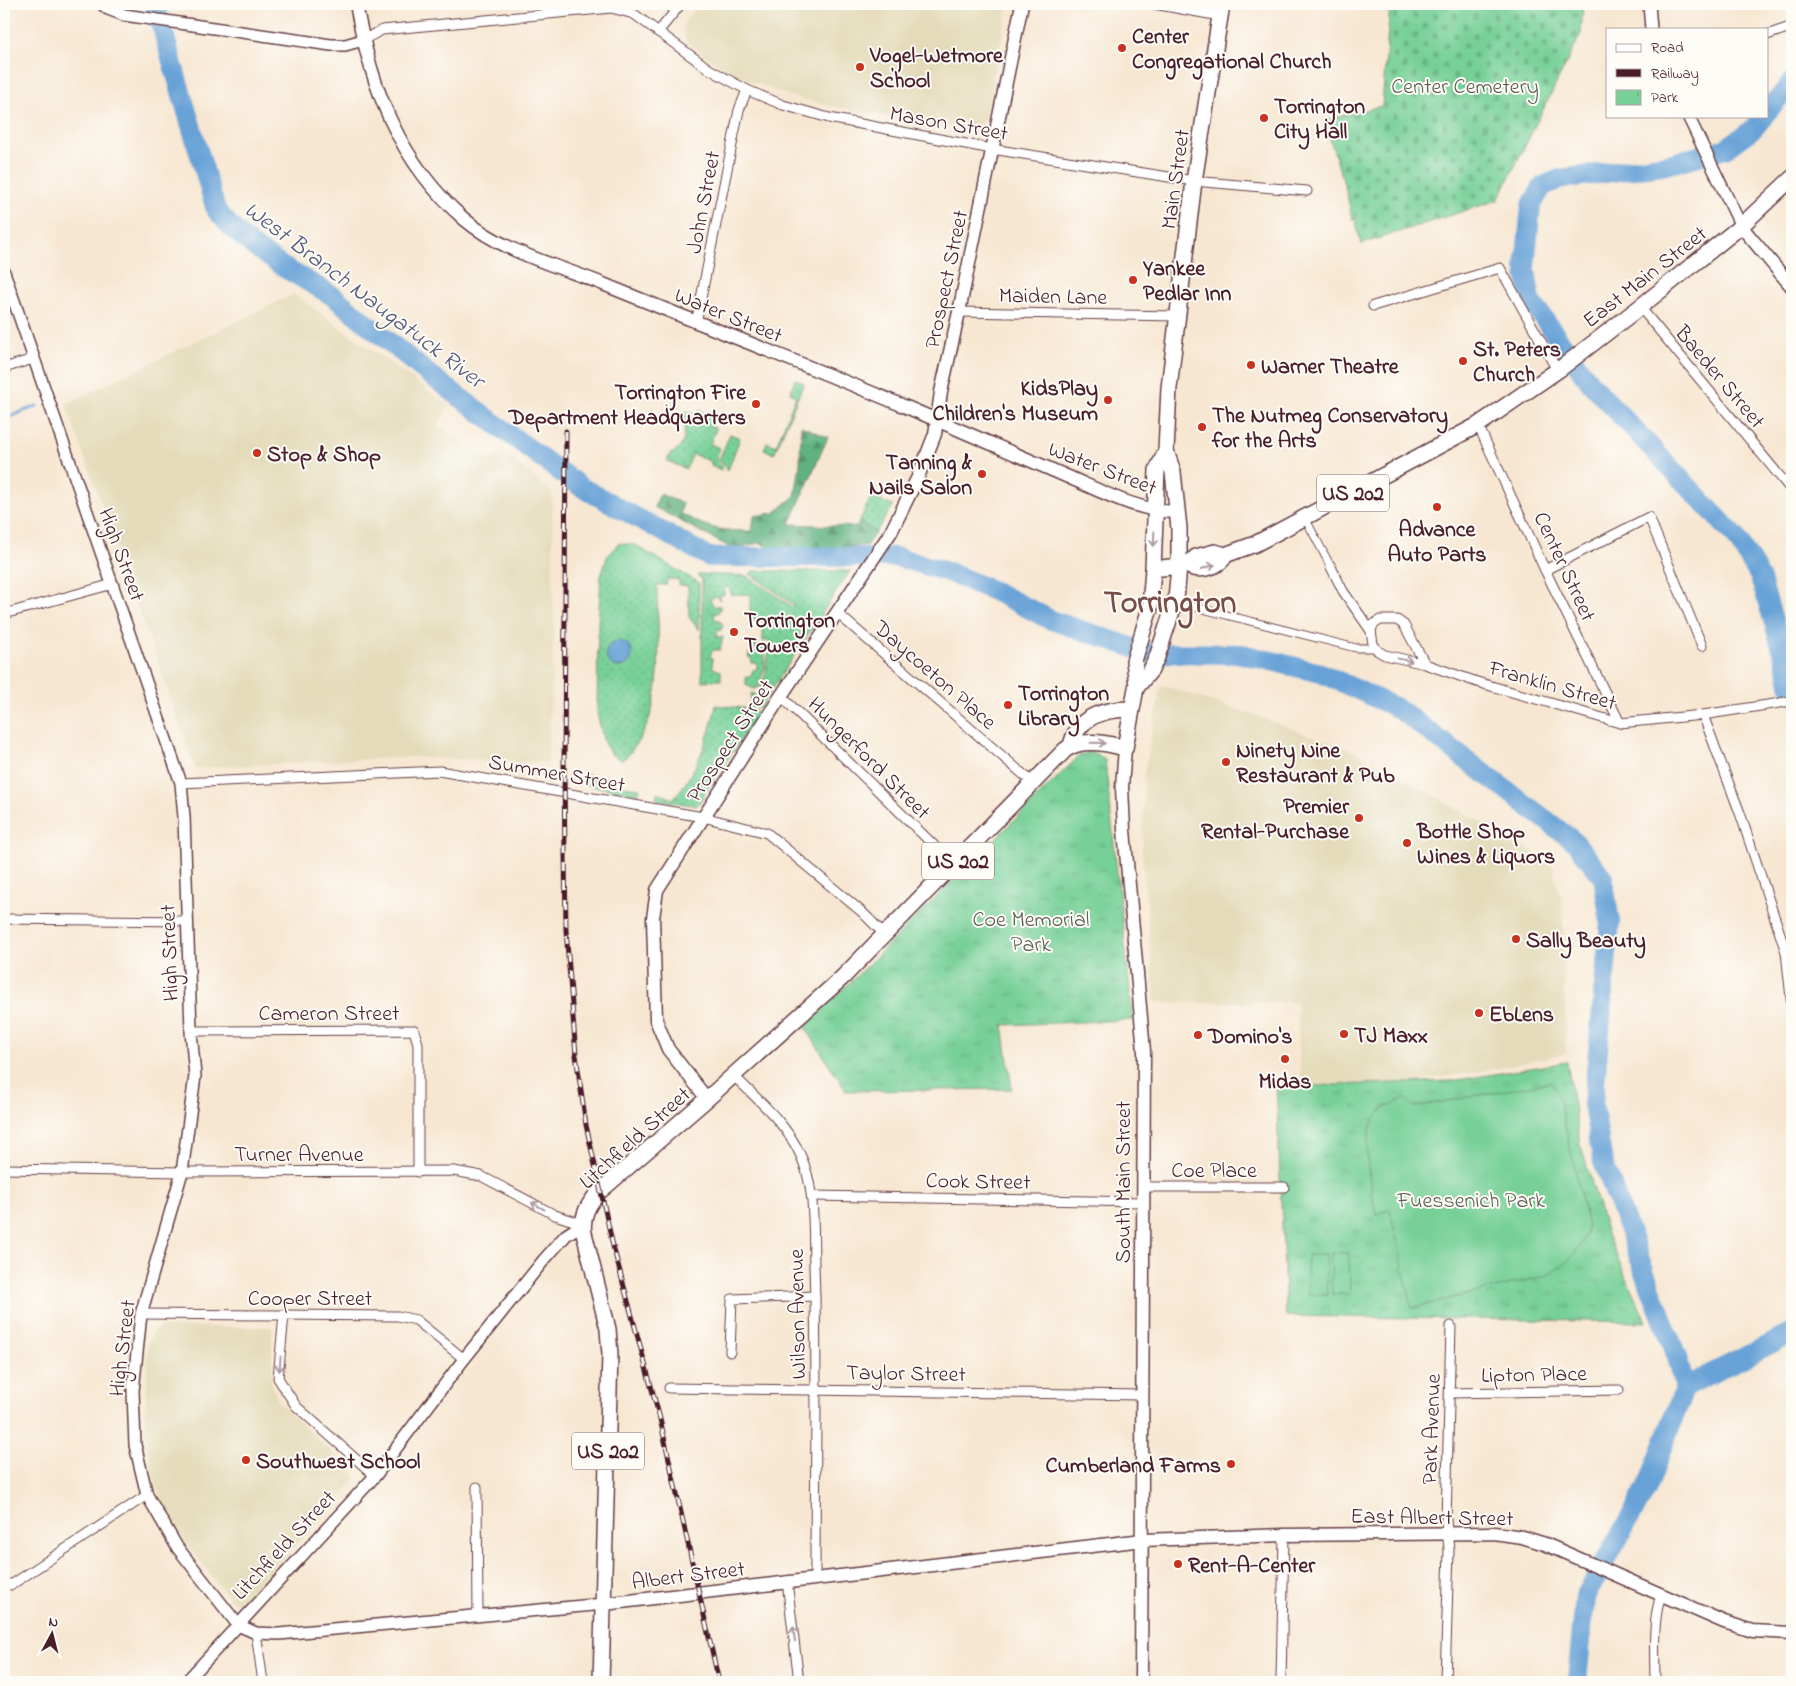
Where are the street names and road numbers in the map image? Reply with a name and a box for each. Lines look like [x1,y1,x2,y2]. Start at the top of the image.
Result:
street label: Mason Street [887,99,1011,151]
street label: Main Street [1154,127,1200,232]
street label: John Street [679,148,731,257]
street label: Prospect Street [918,207,978,352]
street label: East Main Street [1577,219,1715,337]
street label: Water Street [669,281,787,353]
street label: Maiden Lane [998,281,1108,315]
street label: Baeder Street [1665,318,1772,437]
street label: Water Street [1043,434,1161,505]
road number: US 202 [1317,474,1389,512]
street label: High Street [88,504,152,607]
street label: Center Street [1524,507,1603,628]
street label: Daycoeton Place [864,613,1003,740]
street label: Franklin Street [1484,653,1620,721]
street label: Prospect Street [680,673,784,809]
street label: Hungerford Street [798,690,937,829]
street label: Summer Street [486,747,628,803]
road number: US 202 [922,842,994,879]
street label: High Street [153,903,190,1002]
street label: Cameron Street [259,999,400,1031]
street label: Litchfield Street [573,1080,699,1198]
street label: South Main Street [1109,1100,1141,1263]
street label: Turner Avenue [234,1140,364,1172]
street label: Coe Place [1171,1156,1257,1188]
street label: Cook Street [925,1166,1031,1200]
street label: Wilson Avenue [782,1248,816,1380]
street label: Cooper Street [248,1284,373,1316]
street label: High Street [102,1298,147,1399]
street label: Taylor Street [846,1358,967,1393]
street label: Lipton Place [1481,1359,1587,1393]
street label: Park Avenue [1415,1373,1451,1485]
road number: US 202 [572,1432,644,1470]
street label: Litchfield Street [225,1483,345,1608]
street label: East Albert Street [1350,1502,1514,1536]
street label: Albert Street [630,1554,747,1600]

